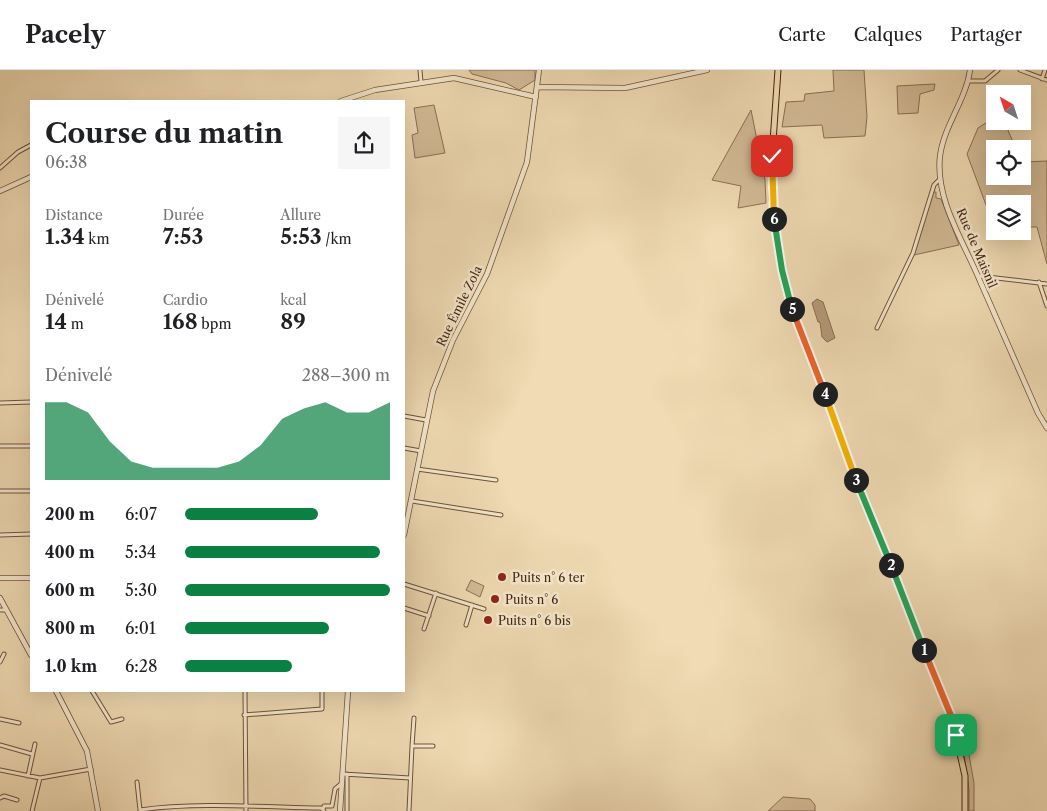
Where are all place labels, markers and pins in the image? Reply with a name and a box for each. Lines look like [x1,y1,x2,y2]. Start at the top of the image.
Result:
pin [751,135,793,177]
pin: 6 [762,206,786,232]
pin: 5 [780,296,804,322]
pin: 4 [812,382,838,406]
pin: 3 [844,468,868,492]
pin: 2 [878,552,904,578]
place label: Puits n° 6 ter [512,570,585,585]
marker: Puits n° 6 ter [496,571,508,583]
place label: Puits n° 6 [505,592,558,607]
marker: Puits n° 6 [489,593,501,605]
place label: Puits n° 6 bis [498,613,571,628]
marker: Puits n° 6 bis [482,614,494,626]
pin: 1 [912,638,936,662]
pin [935,714,977,756]

